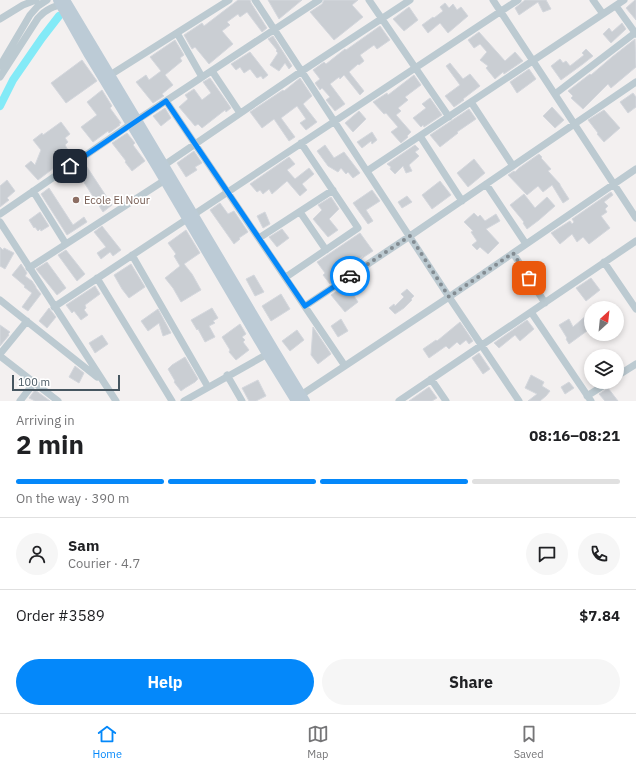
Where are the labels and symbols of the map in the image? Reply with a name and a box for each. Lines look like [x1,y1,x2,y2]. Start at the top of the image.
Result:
pin [53,149,87,183]
place label: Ecole El Nour [84,193,150,207]
marker: Ecole El Nour [71,195,81,205]
courier [330,256,370,296]
pin [512,261,546,295]
north arrow [584,301,624,341]
scale bar [12,373,120,392]

